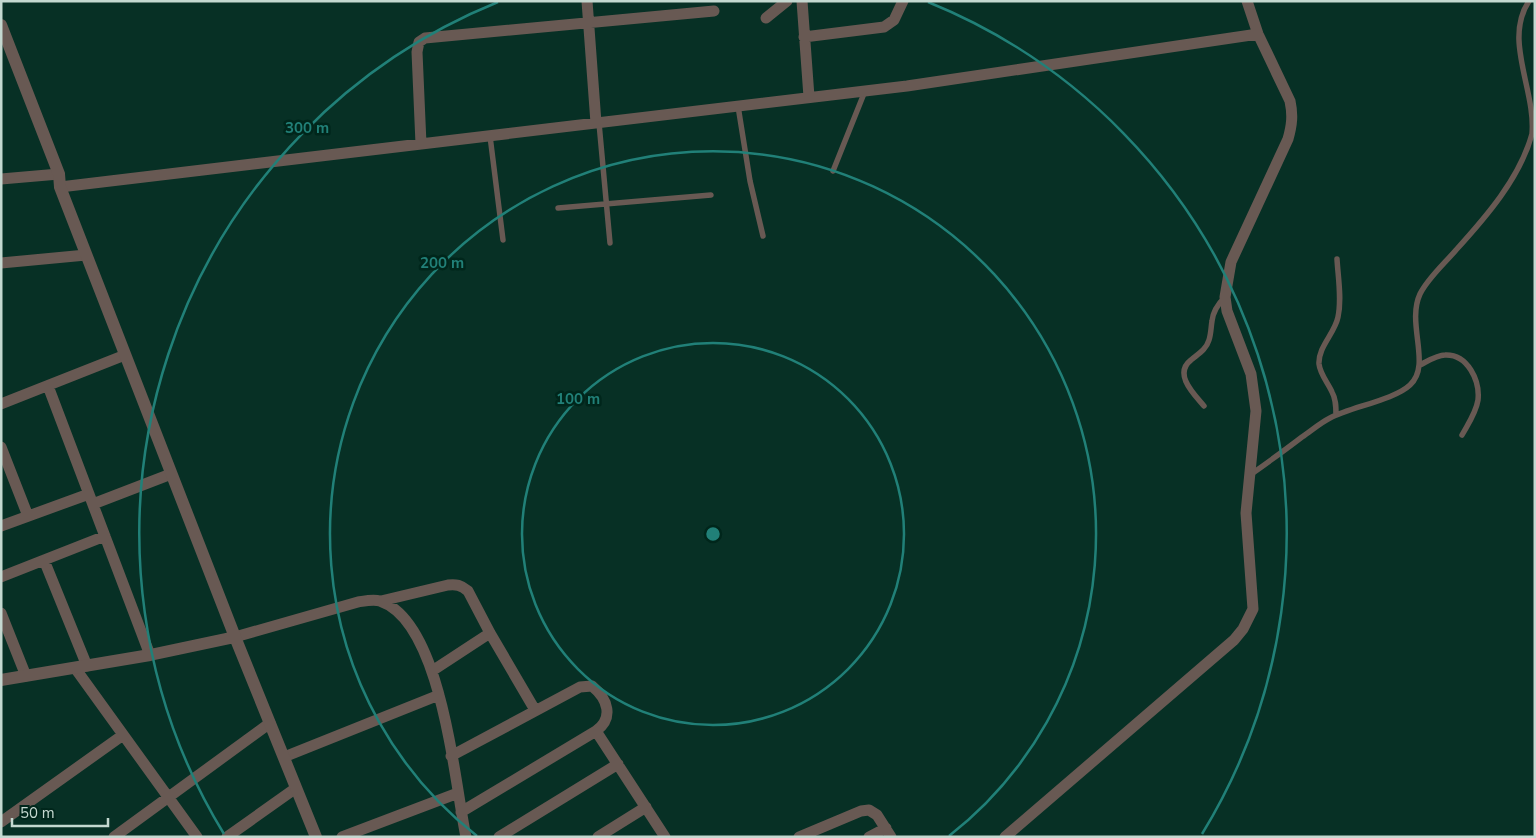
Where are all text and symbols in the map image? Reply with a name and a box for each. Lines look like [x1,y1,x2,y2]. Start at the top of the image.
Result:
text: 300 m [285,118,329,138]
text: 200 m [420,253,464,273]
text: 100 m [556,389,600,409]
centre of rings [704,525,722,543]
scale bar [12,796,109,828]
text: 50 m [20,803,55,823]

